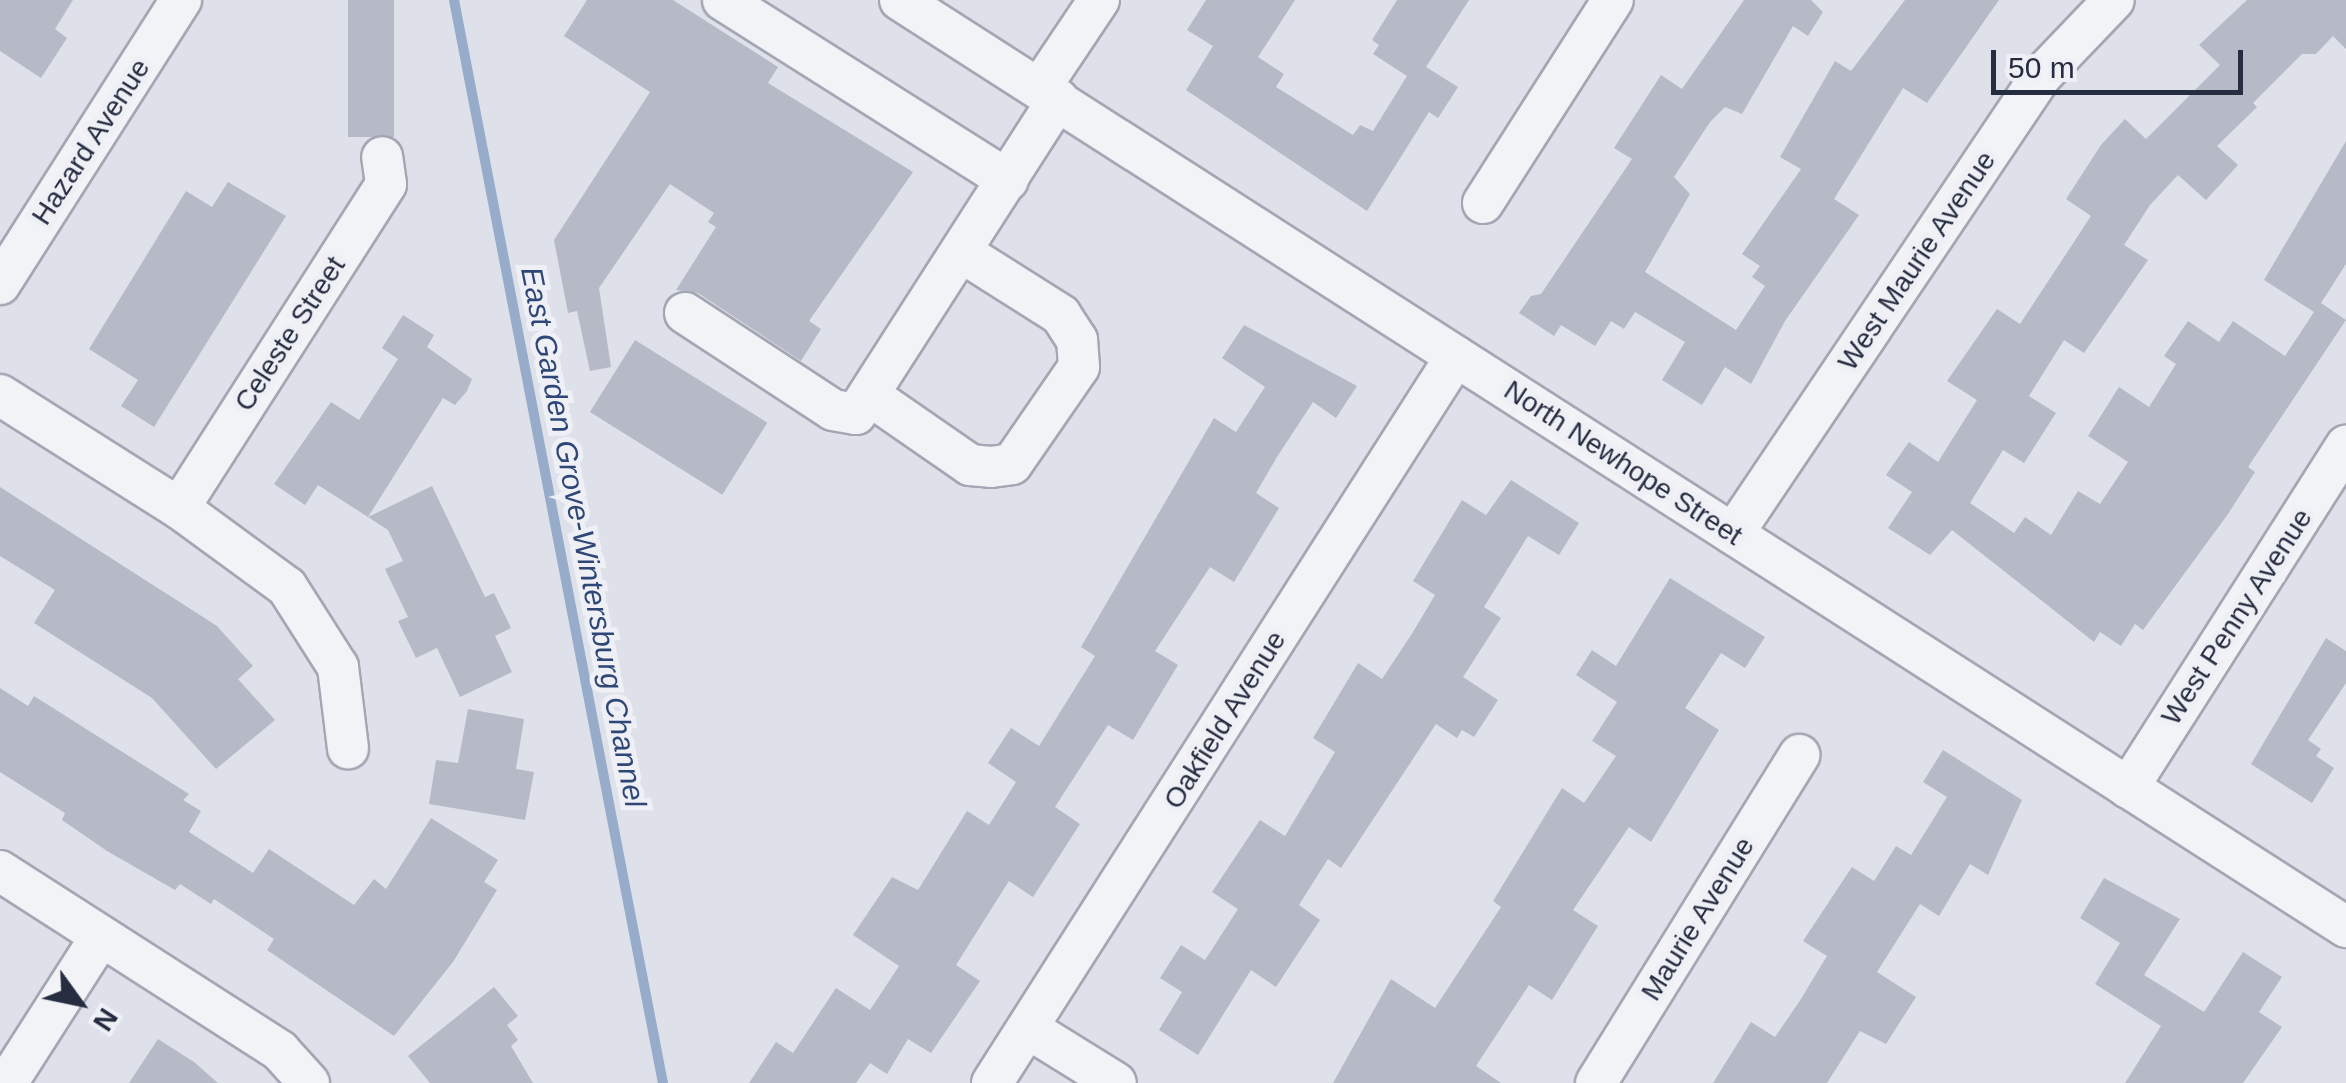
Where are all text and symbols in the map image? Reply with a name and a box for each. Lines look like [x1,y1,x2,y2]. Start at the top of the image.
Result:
scale bar [1996,30,2248,92]
text: 50 m [2008,51,2075,84]
street label: Hazard Avenue [24,52,158,232]
street label: West Maurie Avenue [1831,144,2003,378]
street label: Celeste Street [228,250,352,418]
water label: East Garden Grove-Wintersburg Channel [513,264,653,810]
street label: North Newhope Street [1498,373,1748,553]
street label: West Penny Avenue [2154,502,2320,732]
street label: Oakfield Avenue [1156,624,1294,816]
street label: Maurie Avenue [1634,830,1762,1008]
north arrow [30,953,130,1053]
text: N [87,1003,124,1037]

